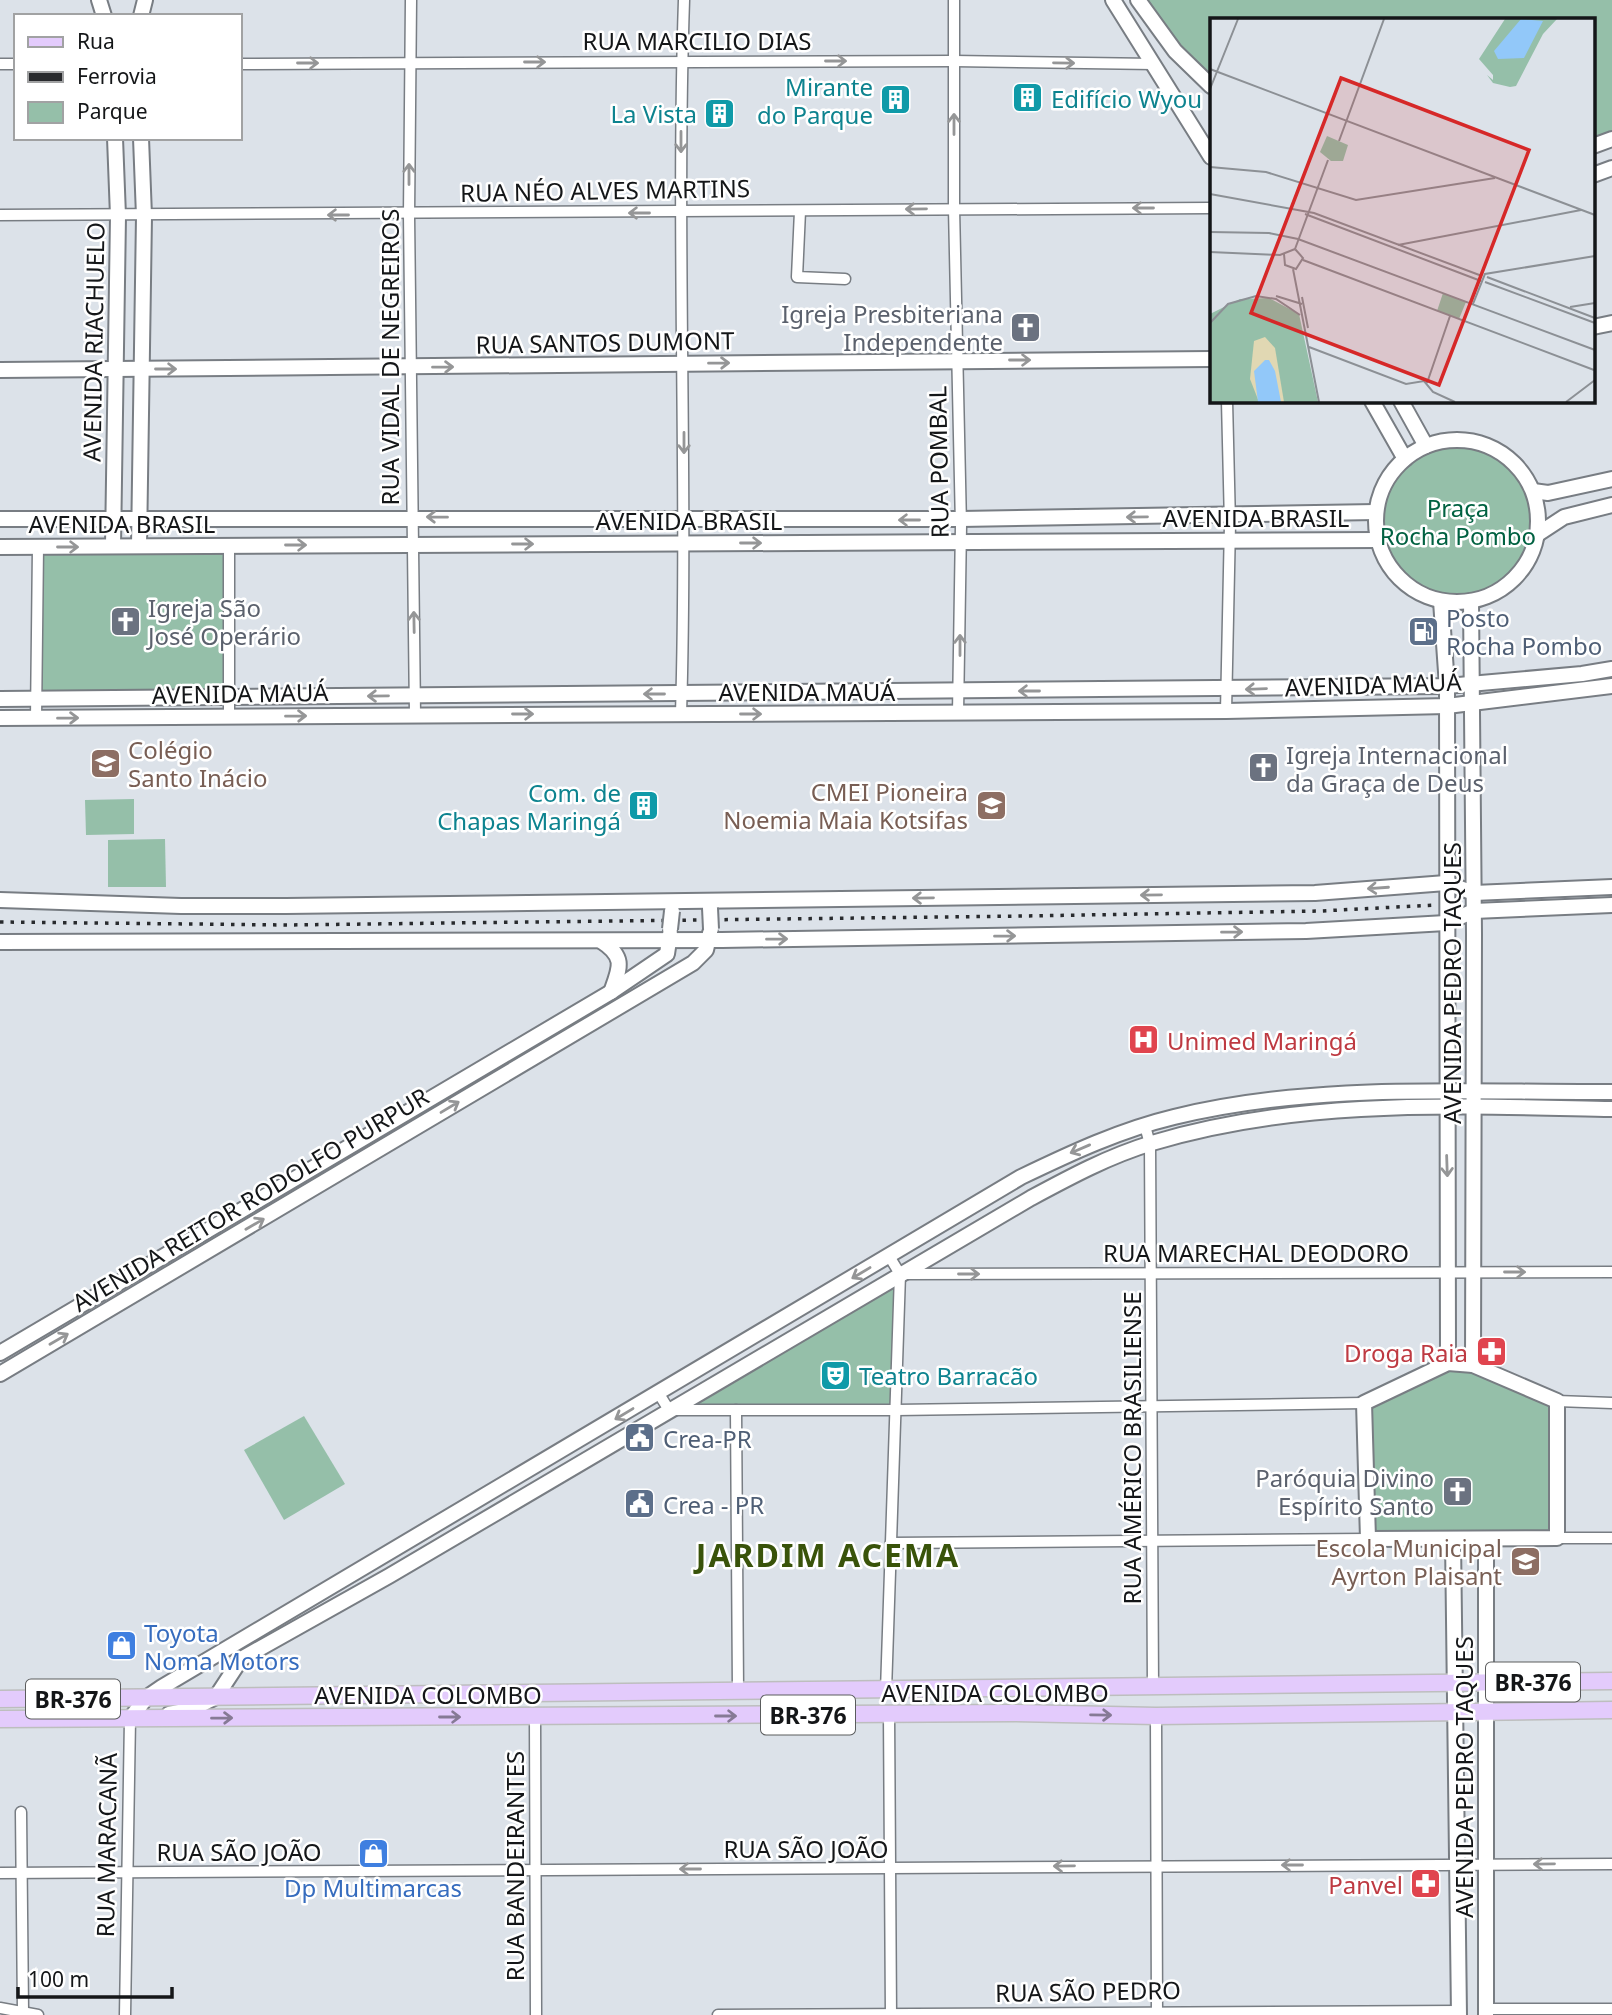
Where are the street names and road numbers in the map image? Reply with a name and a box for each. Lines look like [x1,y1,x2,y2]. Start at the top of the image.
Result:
street label: RUA MARCILIO DIAS [582,24,812,57]
street label: RUA NÉO ALVES MARTINS [460,171,750,209]
street label: RUA VIDAL DE NEGREIROS [373,209,406,505]
street label: AVENIDA RIACHUELO [74,222,112,462]
street label: RUA SANTOS DUMONT [475,323,735,361]
street label: RUA POMBAL [920,386,956,538]
street label: AVENIDA BRASIL [1163,501,1349,534]
street label: AVENIDA BRASIL [596,504,782,537]
street label: AVENIDA BRASIL [29,507,215,540]
street label: AVENIDA MAUÁ [1284,664,1463,704]
street label: AVENIDA MAUÁ [151,675,329,711]
street label: AVENIDA MAUÁ [719,675,896,708]
street label: AVENIDA PEDRO TAQUES [1435,842,1468,1124]
street label: AVENIDA REITOR RODOLFO PURPUR [66,1079,434,1319]
street label: RUA MARECHAL DEODORO [1103,1236,1409,1269]
street label: RUA AMÉRICO BRASILIENSE [1115,1292,1148,1604]
street label: AVENIDA PEDRO TAQUES [1447,1636,1480,1918]
road number: BR-376 [1486,1662,1580,1702]
street label: AVENIDA COLOMBO [881,1676,1109,1709]
street label: AVENIDA COLOMBO [314,1678,542,1711]
road number: BR-376 [26,1680,120,1718]
road number: BR-376 [761,1696,855,1734]
street label: RUA BANDEIRANTES [498,1751,531,1981]
street label: RUA MARACANÃ [88,1752,124,1938]
street label: RUA SÃO JOÃO [723,1832,889,1865]
street label: RUA SÃO JOÃO [156,1835,322,1868]
street label: RUA SÃO PEDRO [995,1973,1181,2009]

